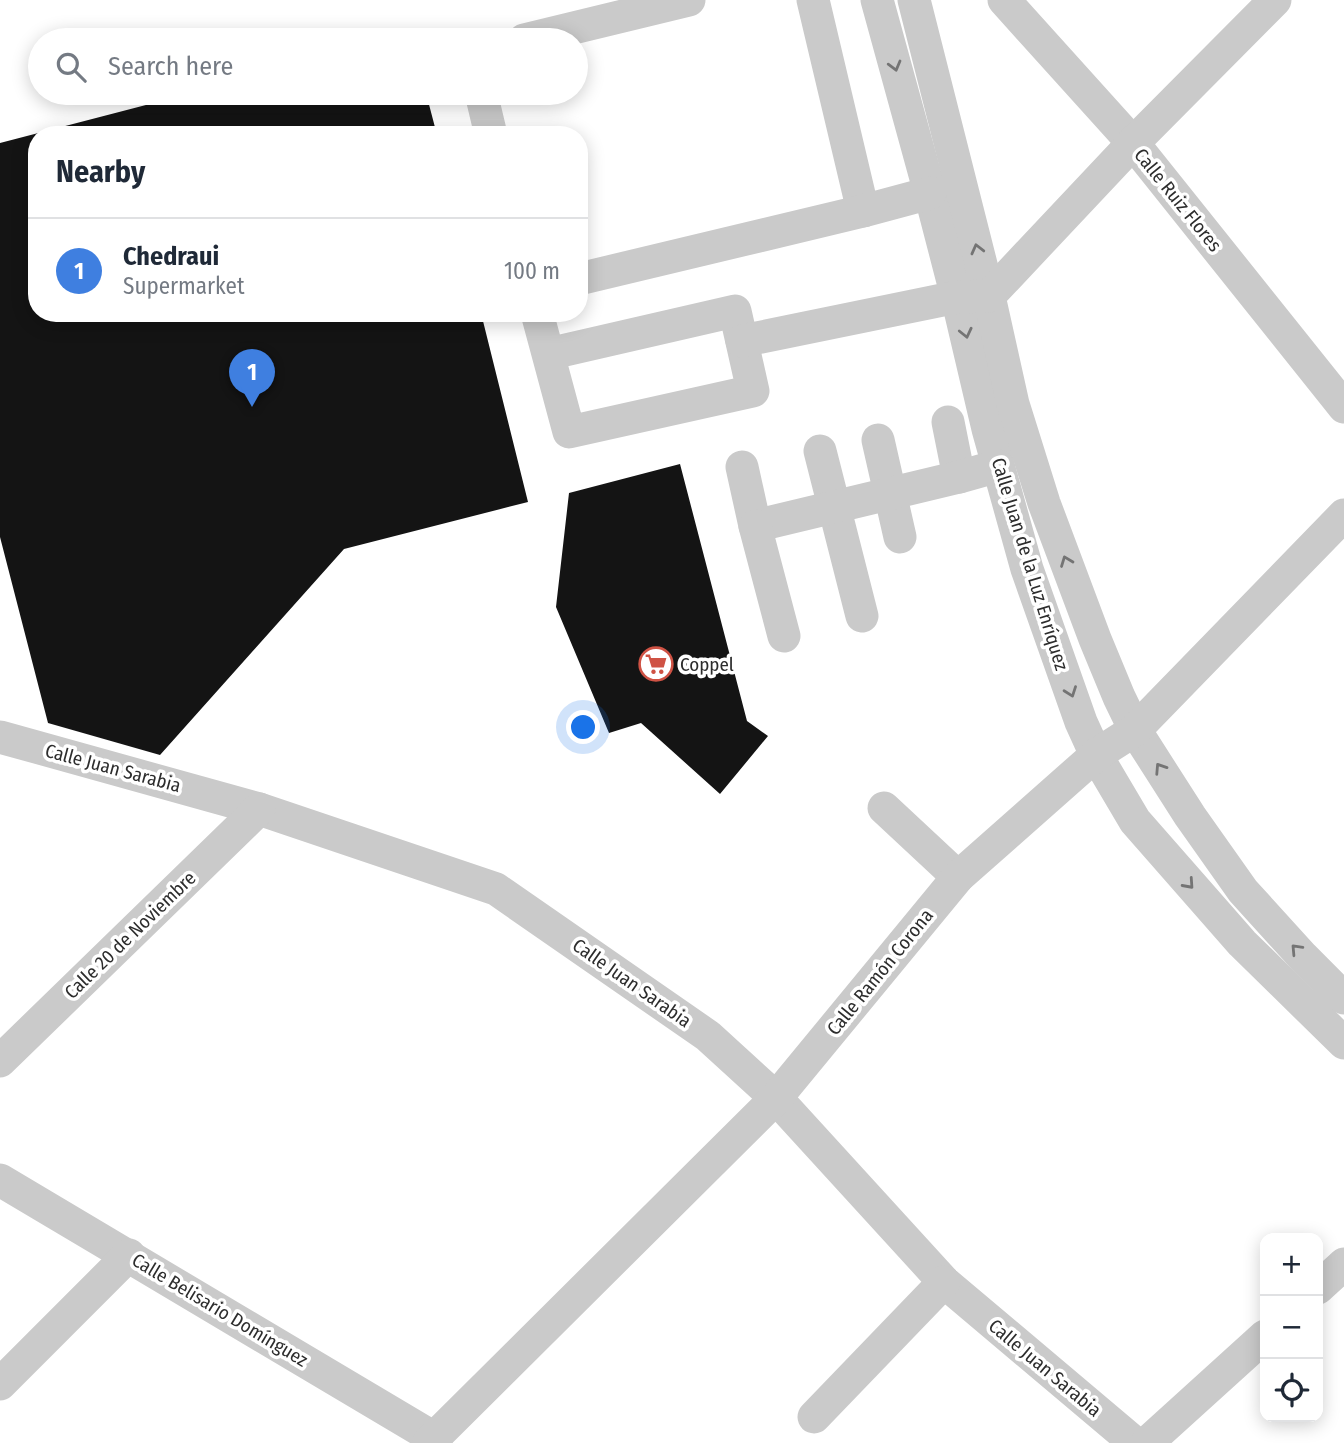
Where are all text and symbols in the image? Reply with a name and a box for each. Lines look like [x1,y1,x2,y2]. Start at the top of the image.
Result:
search box [28,28,588,105]
icon: search [52,48,90,86]
text: Search here [108,51,233,82]
one-way arrow [887,60,902,72]
street label: Calle Ruiz Flores [1129,144,1227,256]
text: Nearby [56,154,145,190]
text: Chedraui [123,241,219,272]
one-way arrow [971,243,985,255]
text: 1 [74,257,84,285]
text: 100 m [504,257,560,285]
text: Supermarket [123,272,244,300]
one-way arrow [957,327,972,339]
pin: 1 [229,349,275,407]
street label: Calle Juan de la Luz Enríquez [987,455,1073,674]
one-way arrow [1060,556,1074,568]
supermarket icon: Coppel [637,645,675,683]
place label: Coppel [680,653,734,676]
one-way arrow [1062,686,1076,698]
your location [566,710,600,744]
street label: Calle Juan Sarabia [43,739,183,797]
one-way arrow [1155,762,1168,775]
street label: Calle 20 de Noviembre [60,866,200,1004]
one-way arrow [1181,876,1194,889]
street label: Calle Ramón Corona [822,904,938,1040]
street label: Calle Juan Sarabia [568,934,696,1032]
one-way arrow [1291,944,1304,957]
map controls [1260,1233,1323,1422]
button: + [1260,1233,1323,1296]
street label: Calle Belisario Domínguez [128,1248,312,1372]
button: − [1260,1296,1323,1359]
street label: Calle Juan Sarabia [984,1314,1106,1422]
button: locate [1260,1359,1323,1422]

